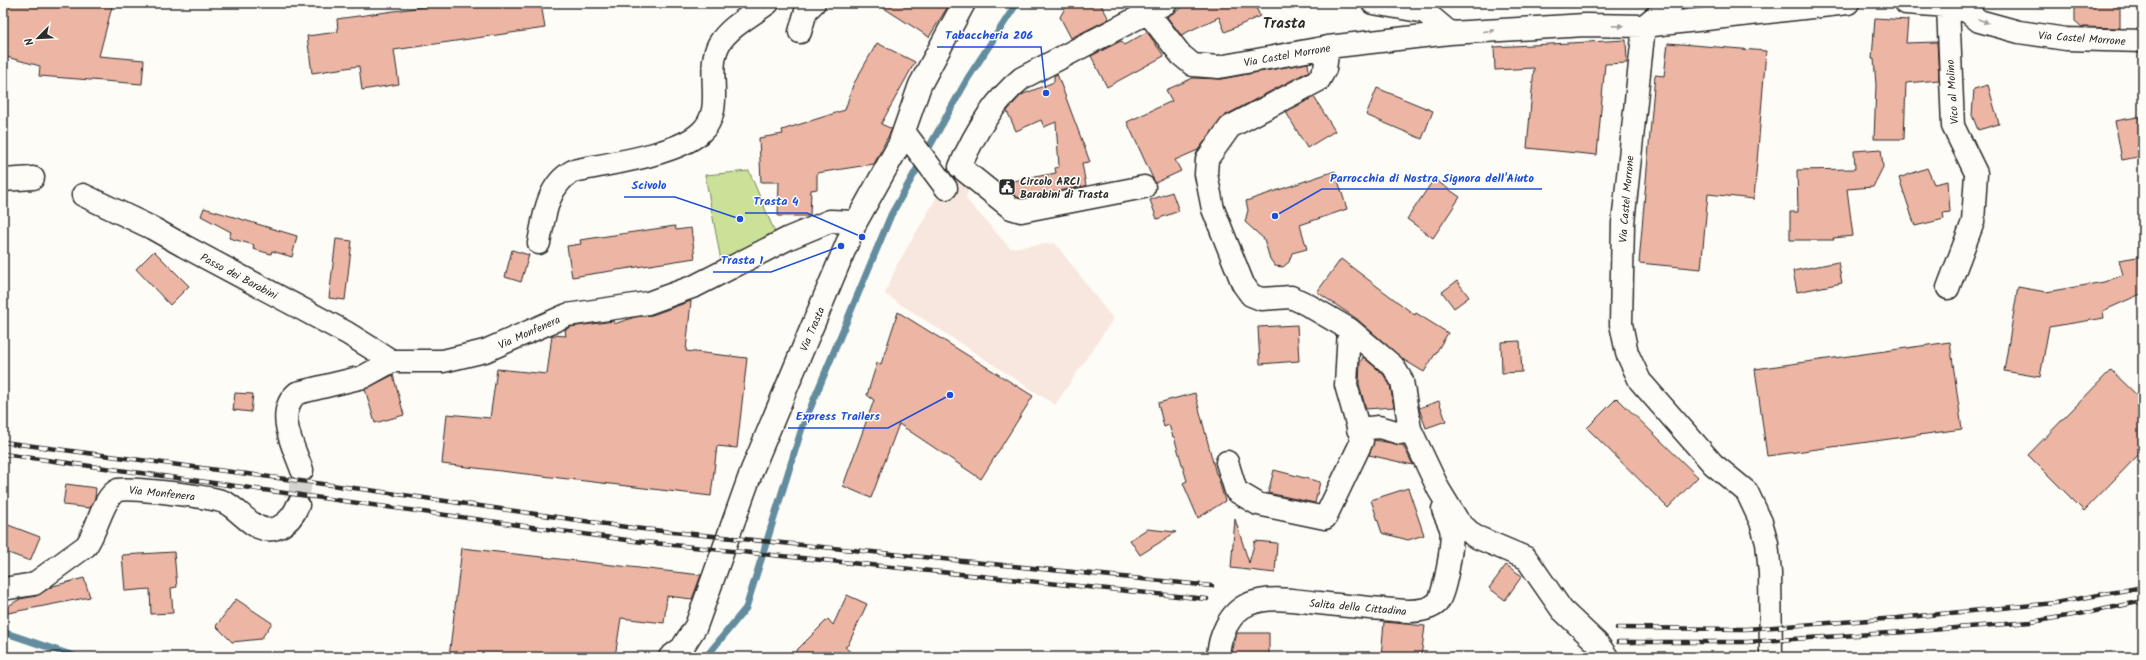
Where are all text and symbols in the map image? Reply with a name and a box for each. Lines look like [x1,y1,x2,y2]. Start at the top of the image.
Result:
district label: Trasta [1263,12,1306,36]
north arrow [18,18,58,58]
one-way arrow [1978,19,1990,25]
callout: Tabaccheria 206 [937,23,1041,47]
one-way arrow [1612,23,1625,29]
text: Tabaccheria 206 [945,26,1033,45]
street label: Via Castel Morrone [2038,27,2126,51]
one-way arrow [1482,28,1495,34]
text: N [20,35,39,48]
street label: Via Castel Morrone [1243,40,1332,72]
street label: Vico al Molino [1942,59,1964,125]
street label: Via Castel Morrone [1614,155,1640,243]
callout: Parrocchia di Nostra Signora dell'Aiuto [1322,165,1542,189]
text: Parrocchia di Nostra Signora dell'Aiuto [1330,169,1535,188]
callout: Scivolo [624,173,675,197]
place label: Circolo ARCI Barabini di Trasta [1020,173,1109,204]
text: Scivolo [632,176,667,195]
public building icon: Circolo ARCI Barabini di Trasta [997,177,1017,197]
callout: Trasta 4 [745,189,807,213]
text: Trasta 4 [753,192,799,211]
callout: Trasta 1 [713,248,771,272]
street label: Passo dei Barabini [197,249,281,305]
text: Trasta 1 [721,251,764,270]
street label: Via Trasta [795,304,830,354]
street label: Via Monfenera [495,311,563,355]
callout: Express Trailers [788,404,888,428]
text: Express Trailers [796,407,880,426]
street label: Via Monfenera [128,482,196,506]
street label: Salita della Cittadina [1309,595,1407,621]

